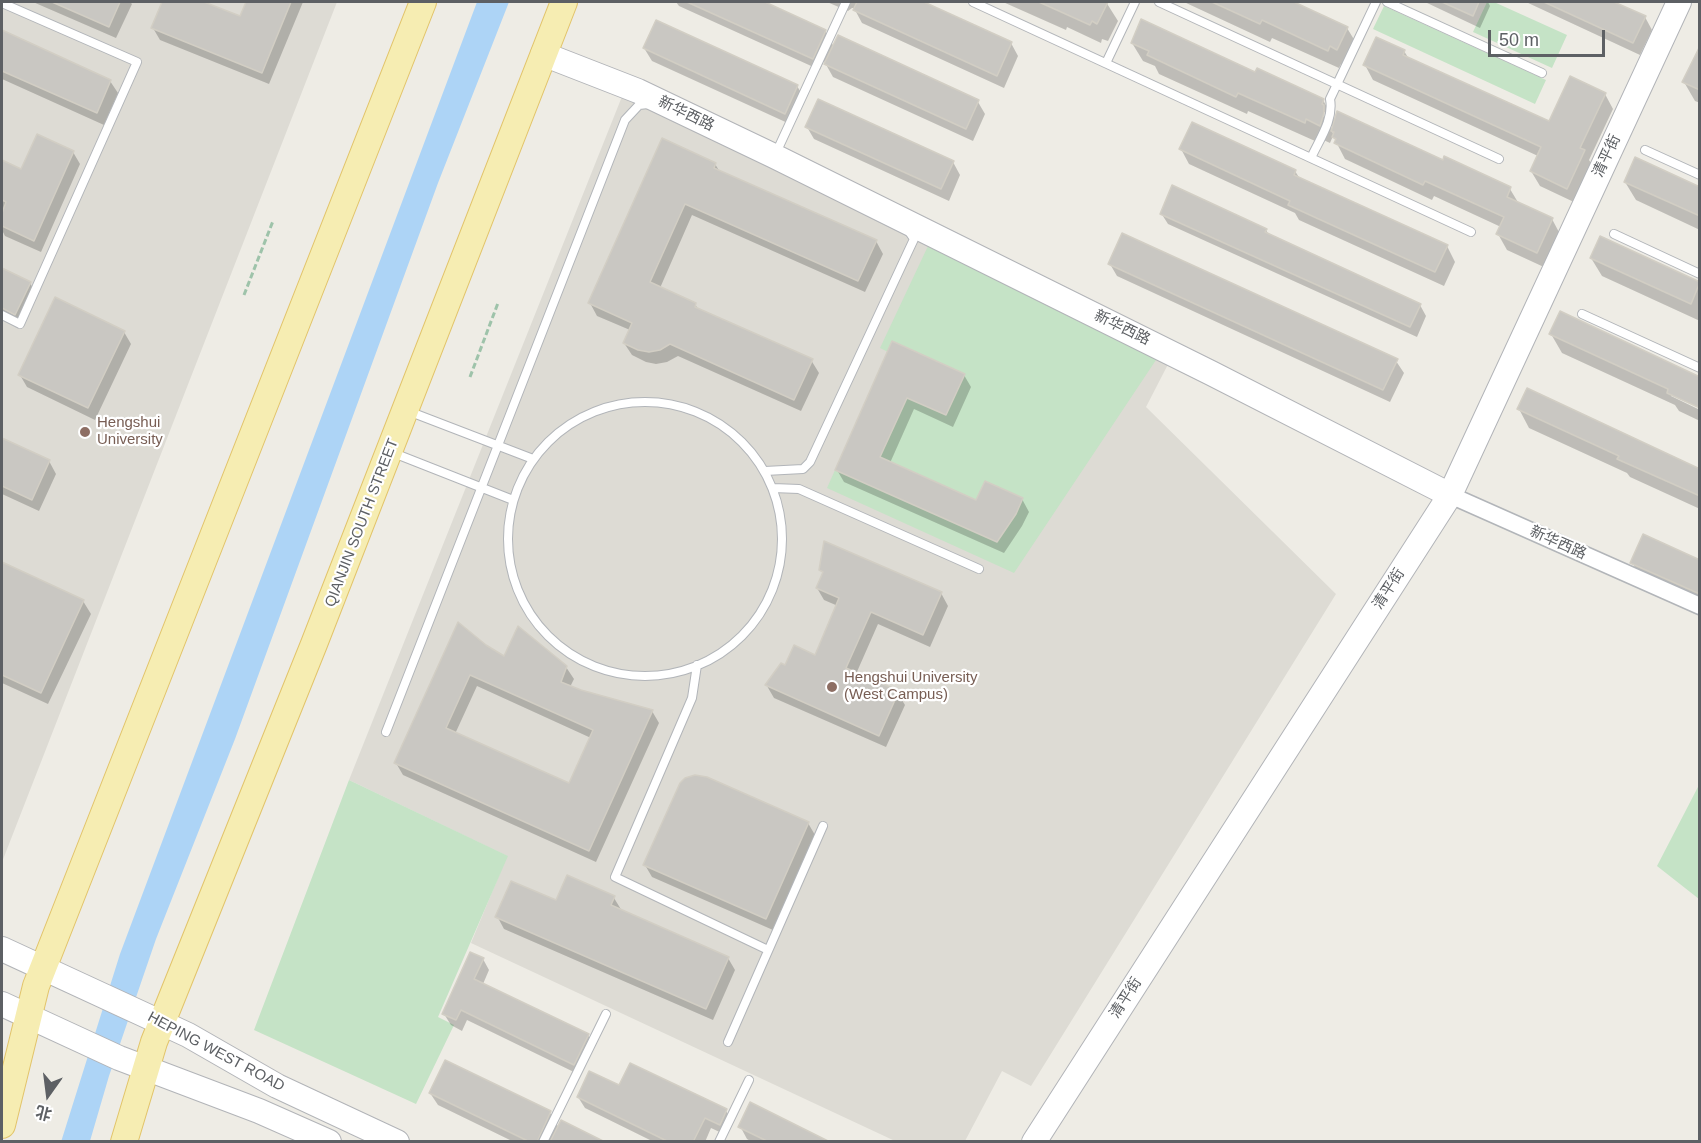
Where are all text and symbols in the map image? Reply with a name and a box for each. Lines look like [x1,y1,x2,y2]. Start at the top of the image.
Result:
scale bar [1491,18,1608,56]
text: 50 m [1499,30,1539,50]
street label: 新华西路 [655,93,717,135]
street label: 清平街 [1589,132,1625,180]
street label: 新华西路 [1091,307,1153,349]
place label: Hengshui University [97,414,163,449]
marker: Hengshui University [78,425,92,439]
street label: QIANJIN SOUTH STREET [321,436,403,610]
street label: 新华西路 [1527,523,1589,563]
street label: 清平街 [1369,565,1409,613]
place label: Hengshui University (West Campus) [844,669,977,704]
marker: Hengshui University (West Campus) [825,680,839,694]
street label: 清平街 [1106,974,1146,1022]
street label: HEPING WEST ROAD [144,1008,288,1096]
north arrow [18,1065,78,1125]
text: 北 [34,1103,53,1123]

